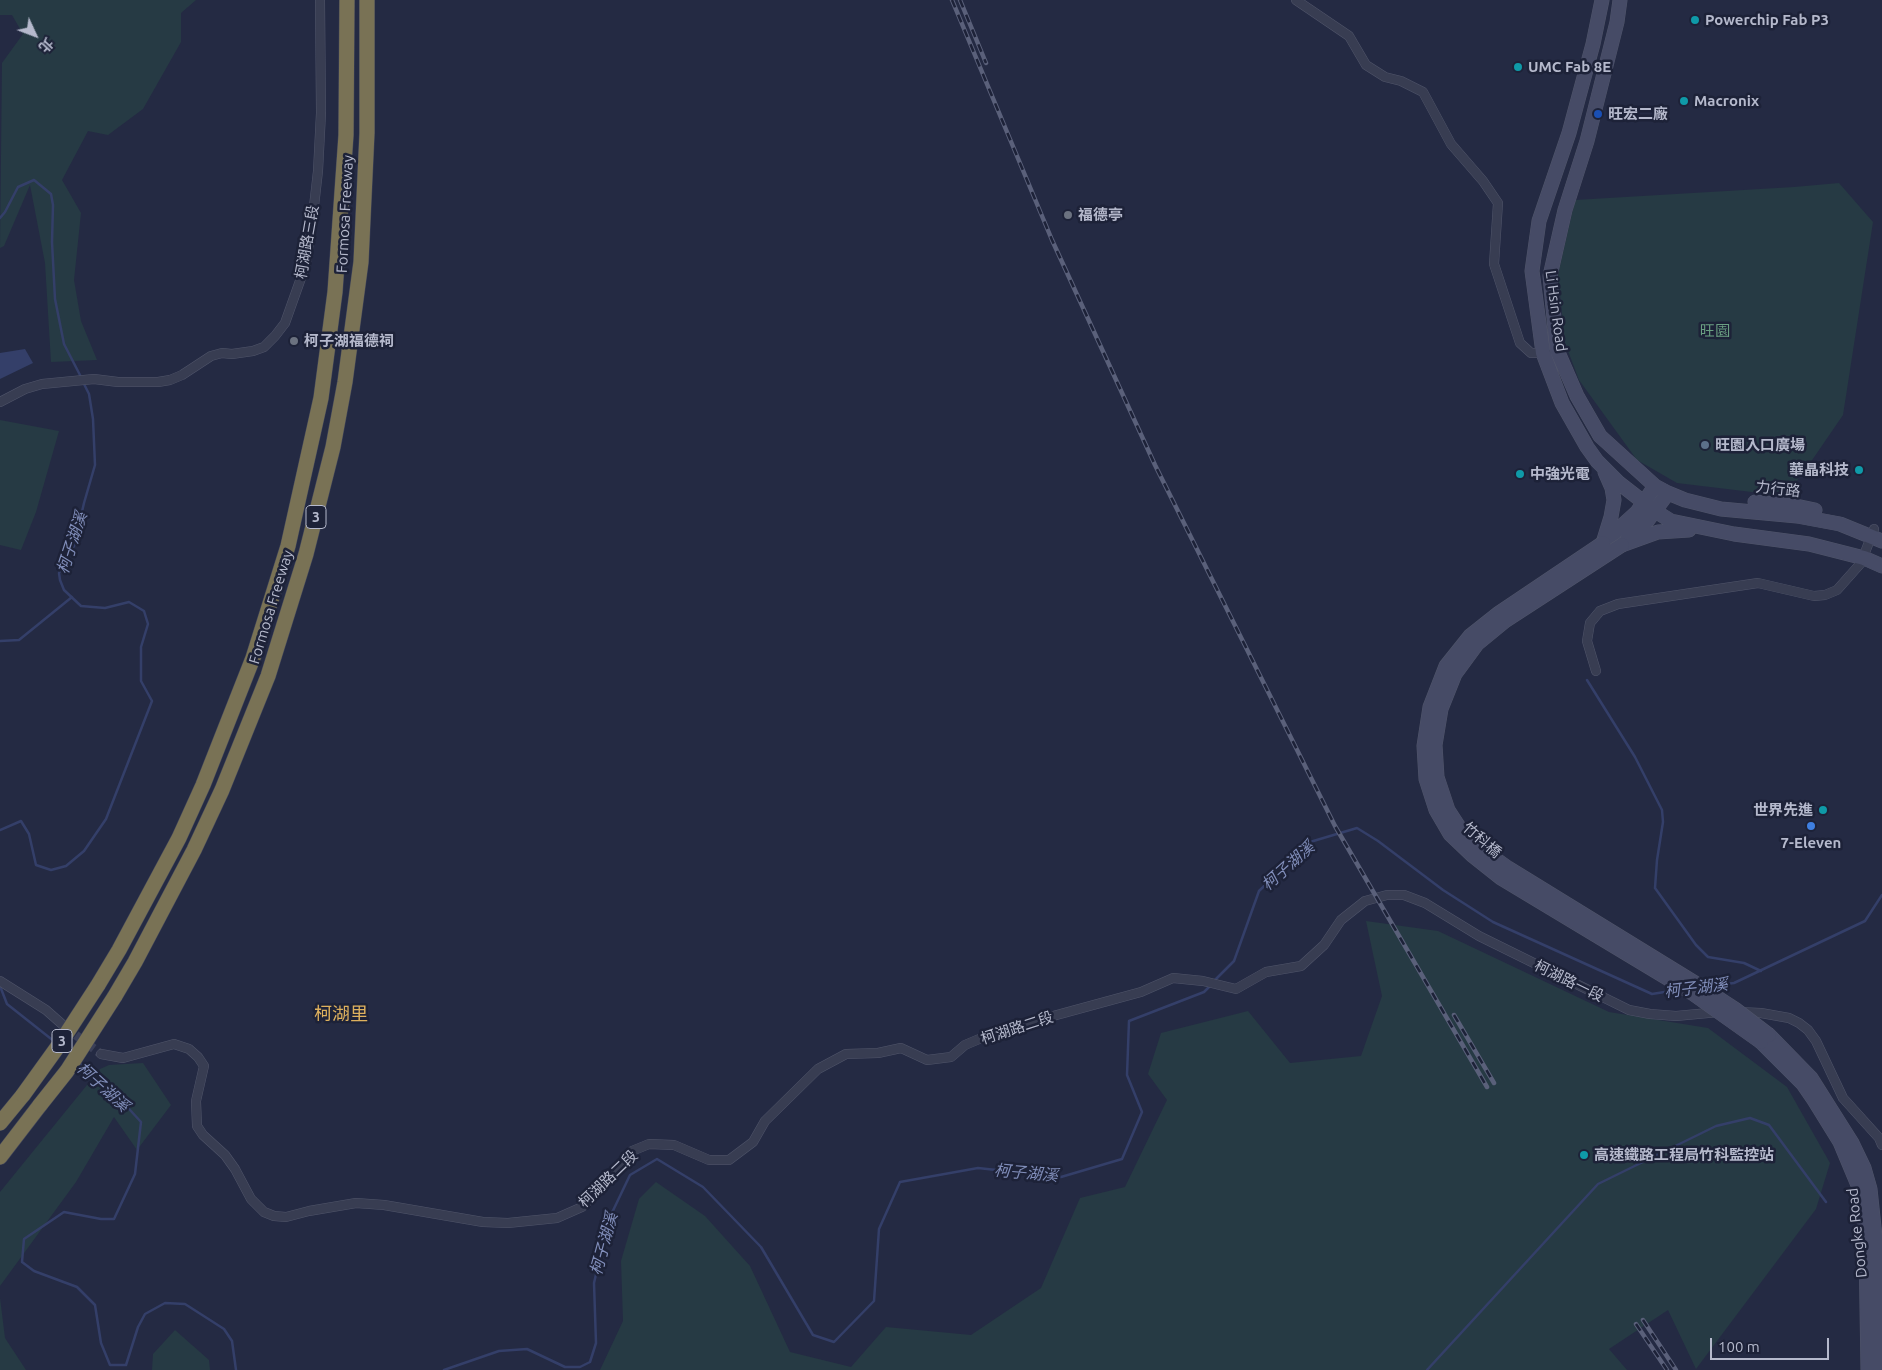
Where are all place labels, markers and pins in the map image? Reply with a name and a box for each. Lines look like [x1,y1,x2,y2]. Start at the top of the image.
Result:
place label: Powerchip Fab P3 [1705,11,1829,29]
marker: Powerchip Fab P3 [1689,14,1701,26]
place label: UMC Fab 8E [1528,58,1611,76]
marker: UMC Fab 8E [1512,61,1524,73]
place label: Macronix [1694,92,1759,110]
marker: Macronix [1678,95,1690,107]
place label: 旺宏二廠 [1608,105,1668,123]
marker: 旺宏二廠 [1592,108,1604,120]
place label: 福德亭 [1078,206,1123,224]
marker: 福德亭 [1062,209,1074,221]
place label: 柯子湖福德祠 [304,332,394,350]
marker: 柯子湖福德祠 [288,335,300,347]
place label: 旺園入口廣場 [1715,436,1805,454]
marker: 旺園入口廣場 [1699,439,1711,451]
place label: 華晶科技 [1789,461,1849,479]
marker: 華晶科技 [1853,464,1865,476]
place label: 中強光電 [1530,465,1590,483]
marker: 中強光電 [1514,468,1526,480]
place label: 世界先進 [1753,801,1813,819]
marker: 世界先進 [1817,804,1829,816]
marker: 7-Eleven [1805,820,1817,832]
place label: 7-Eleven [1781,834,1841,852]
place label: 高速鐵路工程局竹科監控站 [1594,1146,1774,1164]
marker: 高速鐵路工程局竹科監控站 [1578,1149,1590,1161]

